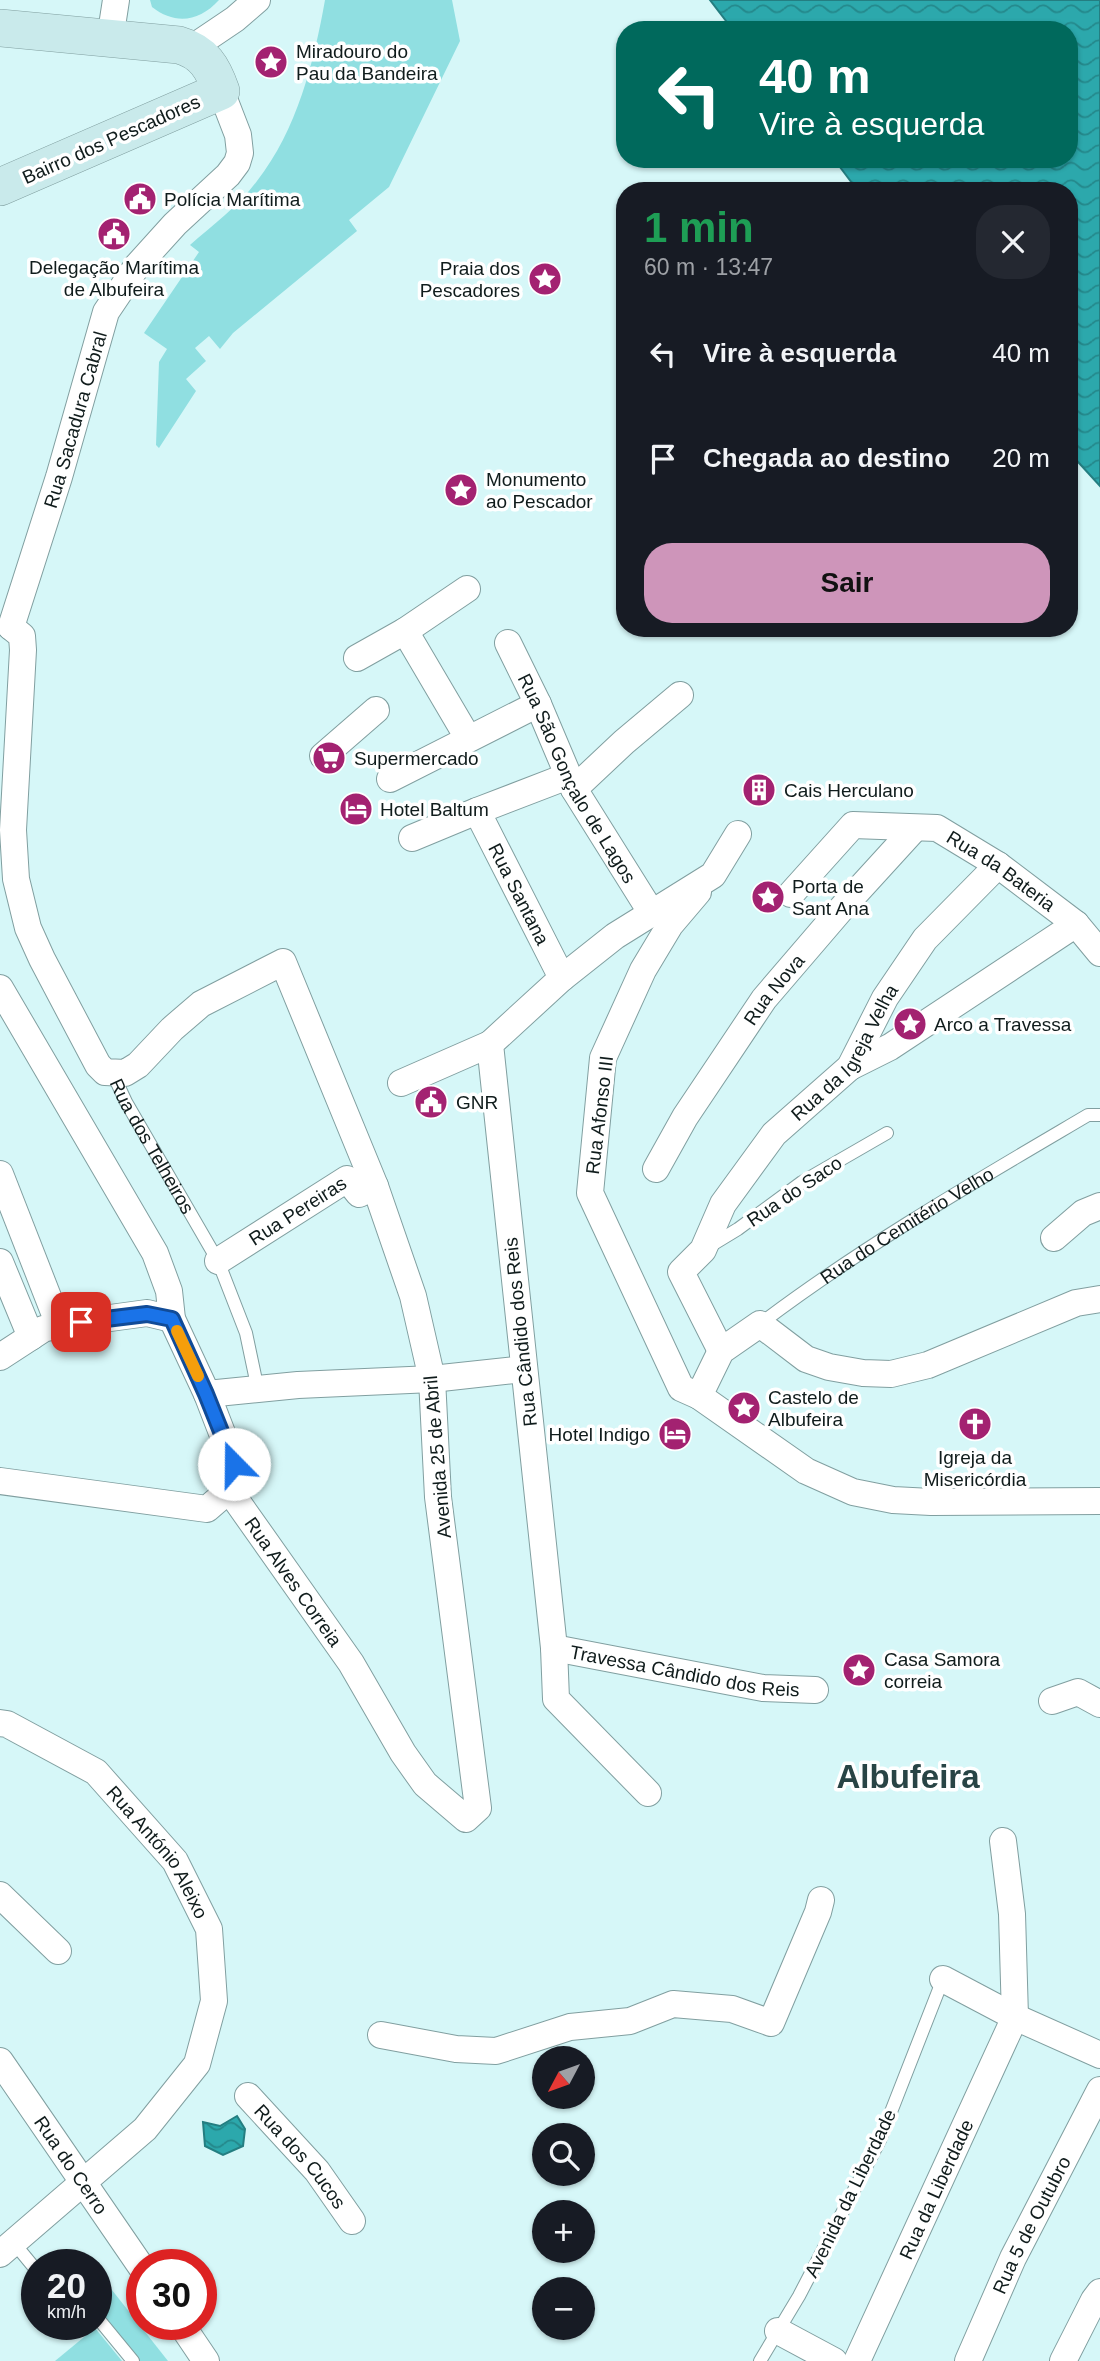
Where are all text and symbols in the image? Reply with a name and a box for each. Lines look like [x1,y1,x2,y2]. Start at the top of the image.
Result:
place label: Miradouro do Pau da Bandeira [296,41,438,84]
place icon: Miradouro do Pau da Bandeira [252,43,290,81]
icon: left [644,49,735,140]
text: 40 m [759,49,871,103]
street label: Bairro dos Pescadores [19,91,203,188]
text: Vire à esquerda [759,106,984,142]
public building icon: Polícia Marítima [121,180,159,218]
place label: Polícia Marítima [164,189,301,210]
text: 1 min [644,204,754,251]
button: close [976,205,1050,279]
public building icon: Delegação Marítima de Albufeira [95,215,133,253]
text: 60 m · 13:47 [644,254,773,280]
place label: Delegação Marítima de Albufeira [29,257,199,300]
place label: Praia dos Pescadores [420,258,520,301]
place icon: Praia dos Pescadores [526,260,564,298]
street label: Rua Sacadura Cabral [40,329,111,511]
icon: left [644,335,682,373]
text: Vire à esquerda [703,338,896,368]
text: 40 m [992,338,1050,368]
icon: arrive [644,440,682,478]
text: Chegada ao destino [703,443,950,473]
text: 20 m [992,443,1050,473]
place label: Monumento ao Pescador [486,469,593,512]
place icon: Monumento ao Pescador [442,471,480,509]
button: Sair [644,543,1050,623]
street label: Rua São Gonçalo de Lagos [514,670,640,887]
supermarket icon: Supermercado [310,739,348,777]
place label: Supermercado [354,748,479,769]
building icon: Cais Herculano [740,771,778,809]
place label: Cais Herculano [784,780,914,801]
hotel icon: Hotel Baltum [337,790,375,828]
place label: Hotel Baltum [380,799,489,820]
street label: Rua da Bateria [943,827,1060,916]
street label: Rua Santana [484,840,553,949]
place label: Porta de Sant Ana [792,876,870,919]
place icon: Porta de Sant Ana [749,878,787,916]
street label: Rua Nova [740,950,809,1029]
street label: Rua da Igreja Velha [787,980,902,1125]
place icon: Arco a Travessa [891,1005,929,1043]
place label: Arco a Travessa [934,1014,1072,1035]
street label: Rua Afonso III [582,1055,617,1176]
street label: Rua dos Telheiros [106,1075,198,1217]
public building icon: GNR [412,1083,450,1121]
place label: GNR [456,1092,498,1113]
street label: Rua do Saco [743,1152,846,1231]
street label: Rua do Cemitério Velho [816,1163,997,1288]
street label: Rua Pereiras [245,1172,350,1250]
street label: Rua Cândido dos Reis [500,1236,541,1428]
pin [51,1292,111,1352]
icon: arrive [62,1303,100,1341]
street label: Avenida 25 de Abril [420,1375,455,1539]
place label: Castelo de Albufeira [768,1387,859,1430]
place icon: Castelo de Albufeira [725,1389,763,1427]
church icon: Igreja da Misericórdia [956,1405,994,1443]
hotel icon: Hotel Indigo [656,1415,694,1453]
place label: Hotel Indigo [549,1424,650,1445]
position arrow [197,1427,271,1501]
place label: Igreja da Misericórdia [924,1447,1027,1490]
street label: Rua Alves Correia [240,1513,346,1651]
street label: Travessa Cândido dos Reis [568,1641,800,1700]
place label: Casa Samora correia [884,1649,1001,1692]
place icon: Casa Samora correia [840,1651,878,1689]
district label: Albufeira [836,1758,980,1795]
street label: Rua António Aleixo [102,1782,212,1922]
north arrow [532,2046,595,2109]
map controls [532,2046,595,2340]
street label: Rua dos Cucos [250,2100,350,2213]
street label: Avenida da Liberdade [801,2106,900,2281]
street label: Rua do Cerro [30,2112,112,2218]
street label: Rua da Liberdade [895,2116,977,2263]
button: search [532,2123,595,2186]
street label: Rua 5 de Outubro [989,2153,1075,2297]
button: + [532,2200,595,2263]
speed limit sign: 30 [126,2249,217,2340]
text: 20 [47,2266,86,2305]
button: − [532,2277,595,2340]
text: km/h [47,2302,86,2322]

